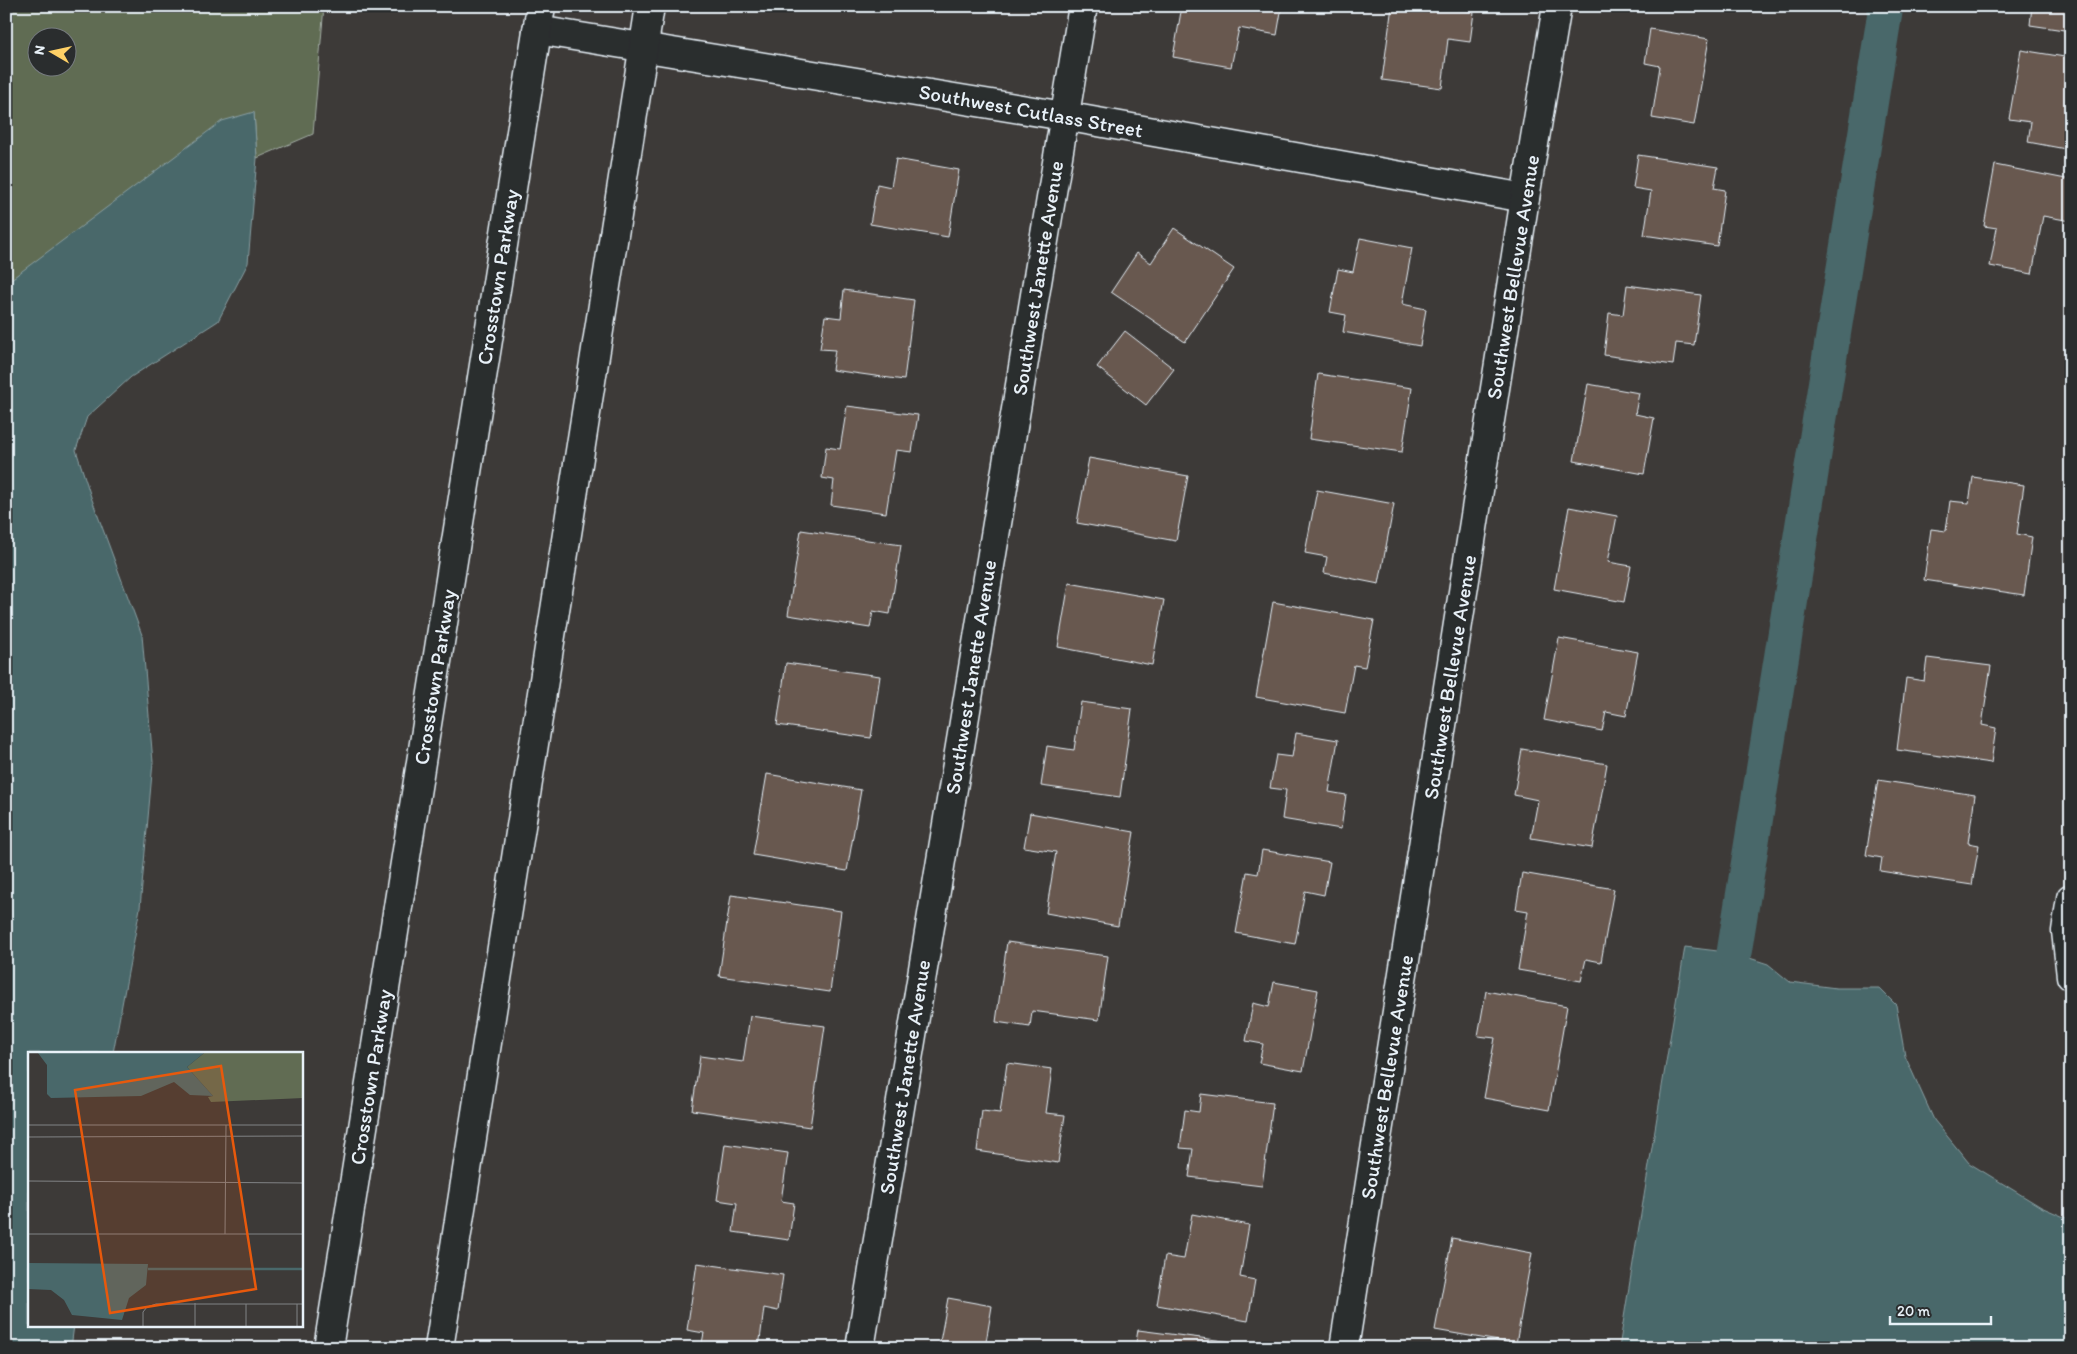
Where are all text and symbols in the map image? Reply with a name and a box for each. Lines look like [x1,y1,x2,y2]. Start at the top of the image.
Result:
north arrow [28,28,78,78]
text: N [31,44,49,56]
street label: Southwest Cutlass Street [917,78,1145,143]
street label: Southwest Bellevue Avenue [1481,153,1544,401]
street label: Southwest Janette Avenue [1007,159,1068,397]
street label: Crosstown Parkway [471,187,524,367]
street label: Southwest Bellevue Avenue [1418,553,1481,801]
street label: Southwest Janette Avenue [940,558,1001,796]
street label: Crosstown Parkway [408,587,461,767]
street label: Southwest Bellevue Avenue [1355,953,1418,1201]
street label: Southwest Janette Avenue [874,958,935,1196]
street label: Crosstown Parkway [344,987,397,1167]
inset map [28,1052,302,1326]
scale bar [1890,1294,1991,1326]
text: 20 m [1897,1302,1931,1320]

